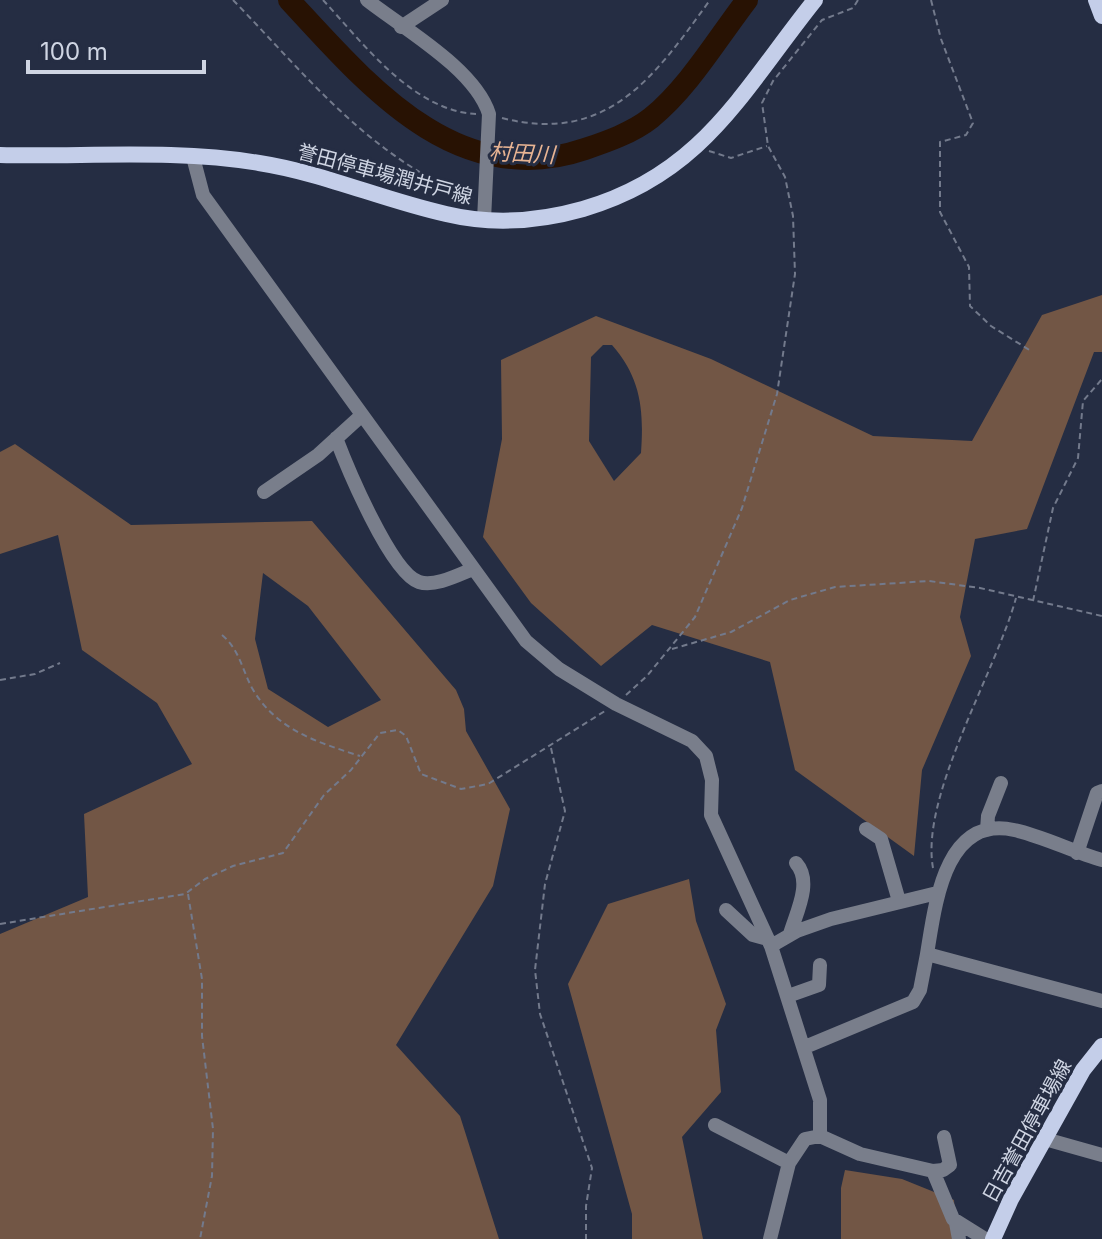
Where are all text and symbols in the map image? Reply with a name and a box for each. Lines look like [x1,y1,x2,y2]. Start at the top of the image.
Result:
scale bar [28,24,204,74]
text: 100 m [40,37,108,66]
water label: 村田川 [488,138,558,168]
street label: 誉田停車場潤井戸線 [295,139,475,209]
street label: 日吉誉田停車場線 [978,1055,1076,1207]

